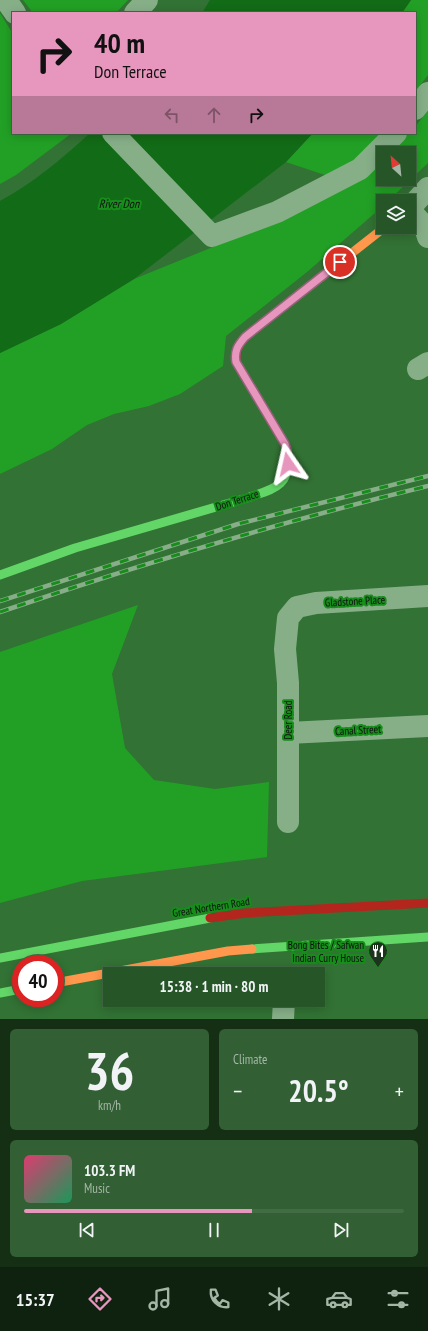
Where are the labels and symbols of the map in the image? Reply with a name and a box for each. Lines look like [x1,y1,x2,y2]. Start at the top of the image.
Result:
north arrow [376,146,416,186]
water label: River Don [99,196,140,211]
pin [323,245,357,279]
position arrow [267,443,309,485]
street label: Don Terrace [214,486,261,514]
street label: Gladstone Place [324,592,386,610]
street label: Deer Road [281,700,295,739]
street label: Canal Street [335,722,381,738]
street label: Great Northern Road [171,894,251,920]
place label: Bong Bites / Safwan Indian Curry House [288,938,364,965]
restaurant icon: Bong Bites / Safwan Indian Curry House [367,940,389,968]
speed limit sign: 40 [12,955,64,1007]

